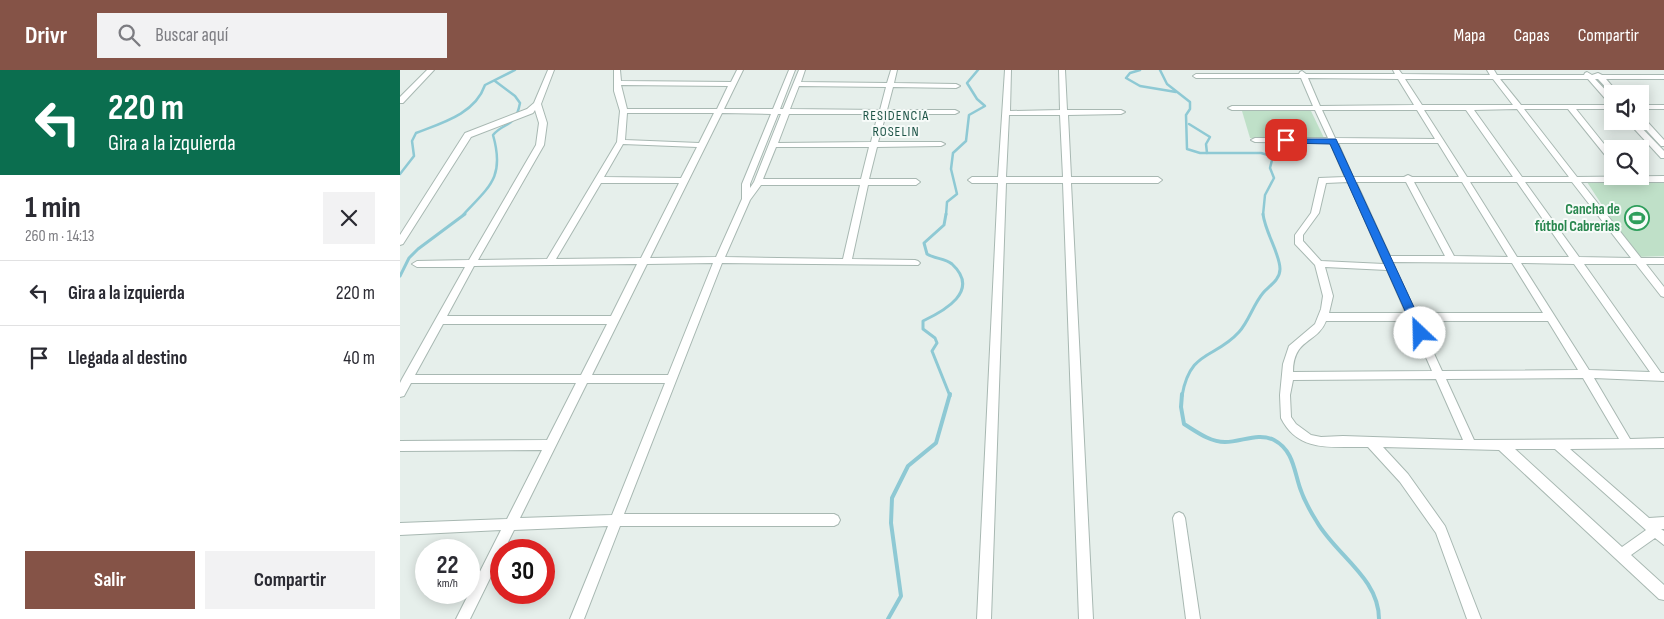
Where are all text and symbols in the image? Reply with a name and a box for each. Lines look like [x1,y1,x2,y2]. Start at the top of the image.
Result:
search box [97,13,447,58]
text: Drivr [25,21,67,50]
icon: search [115,21,143,49]
text: Buscar aquí [155,24,228,47]
text: Mapa [1453,25,1485,46]
text: Capas [1513,25,1550,46]
text: Compartir [1578,25,1639,46]
map controls [1604,85,1649,185]
button: sound [1604,85,1649,130]
text: 220 m [108,87,184,130]
icon: left [25,90,90,155]
district label: RESIDENCIA ROSELIN [863,107,929,140]
pin [1265,119,1307,161]
icon: arrive [1272,126,1300,154]
text: Gira a la izquierda [108,130,236,157]
button: search [1604,140,1649,185]
text: 1 min [25,190,81,226]
button: close [323,192,375,244]
place label: Cancha de fútbol Cabrerias [1535,200,1620,236]
sports icon: Cancha de fútbol Cabrerias [1624,205,1650,231]
text: 260 m · 14:13 [25,227,94,246]
icon: left [25,279,53,307]
text: Gira a la izquierda [68,282,185,305]
text: 220 m [336,282,375,305]
position arrow [1393,306,1445,358]
icon: arrive [25,344,53,372]
text: Llegada al destino [68,347,187,370]
text: 40 m [343,347,375,370]
speed limit sign: 30 [490,539,555,604]
text: 22 [437,550,458,581]
button: Salir [25,551,195,609]
button: Compartir [205,551,375,609]
text: km/h [437,576,458,591]

